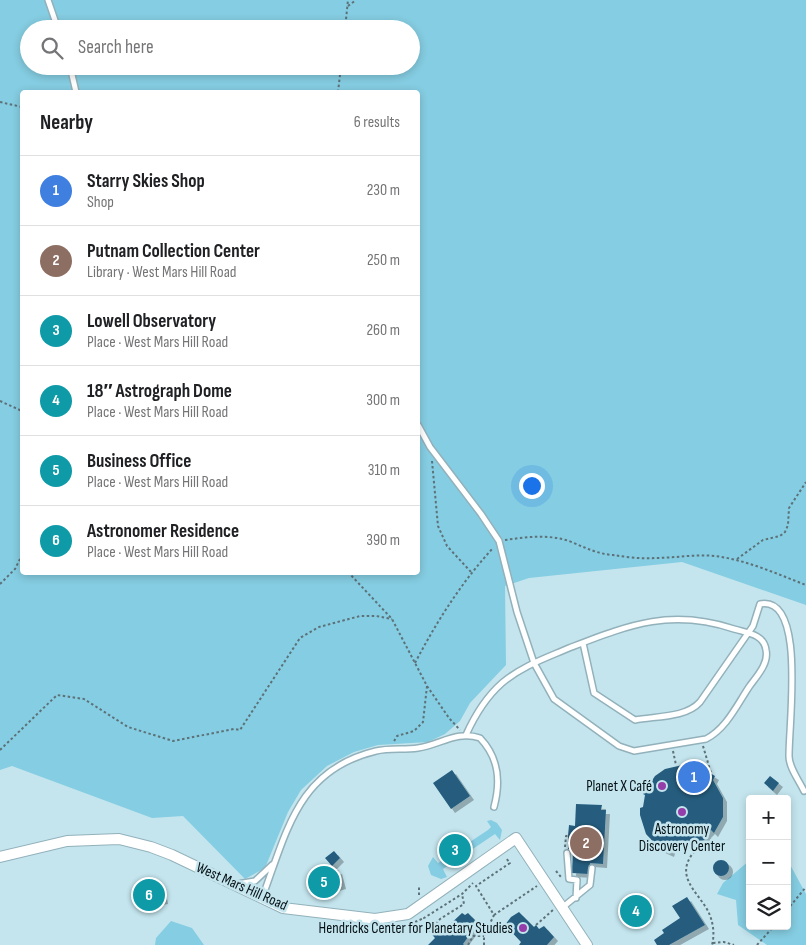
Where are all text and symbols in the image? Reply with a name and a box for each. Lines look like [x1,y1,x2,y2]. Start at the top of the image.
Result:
search box [20,20,420,75]
icon: search [38,34,66,62]
text: Search here [78,36,154,59]
text: Nearby [40,110,93,135]
text: 6 results [354,113,400,132]
text: Starry Skies Shop [87,170,205,193]
text: 1 [53,181,59,200]
text: 230 m [367,181,400,200]
text: Shop [87,193,114,212]
text: Putnam Collection Center [87,240,260,263]
text: 2 [52,251,60,270]
text: 250 m [367,251,400,270]
text: Library · West Mars Hill Road [87,263,237,282]
text: Lowell Observatory [87,310,216,333]
text: 3 [52,321,60,340]
text: 260 m [366,321,400,340]
text: Place · West Mars Hill Road [87,333,228,352]
text: 18″ Astrograph Dome [87,380,232,403]
text: 4 [52,391,60,410]
text: 300 m [366,391,400,410]
text: Place · West Mars Hill Road [87,403,228,422]
text: Business Office [87,450,191,473]
text: 5 [52,461,60,480]
text: 310 m [368,461,400,480]
text: Place · West Mars Hill Road [87,473,228,492]
your location [519,473,545,499]
text: Astronomer Residence [87,520,239,543]
text: 6 [52,531,60,550]
text: 390 m [366,531,400,550]
text: Place · West Mars Hill Road [87,543,228,562]
pin: 1 [678,758,710,796]
place label: Planet X Café [586,777,652,796]
marker: Planet X Café [656,780,668,792]
map controls [746,795,791,930]
button: + [746,795,791,840]
marker: Astronomy Discovery Center [676,806,688,818]
place label: Astronomy Discovery Center [639,820,726,856]
pin: 2 [570,824,602,862]
pin: 3 [439,831,471,869]
button: − [746,840,791,885]
street label: West Mars Hill Road [193,858,290,915]
pin: 5 [308,863,340,901]
pin: 6 [133,876,165,914]
button: layers [746,885,791,930]
pin: 4 [620,892,652,930]
place label: Hendricks Center for Planetary Studies [319,919,513,938]
marker: Hendricks Center for Planetary Studies [517,922,529,934]

